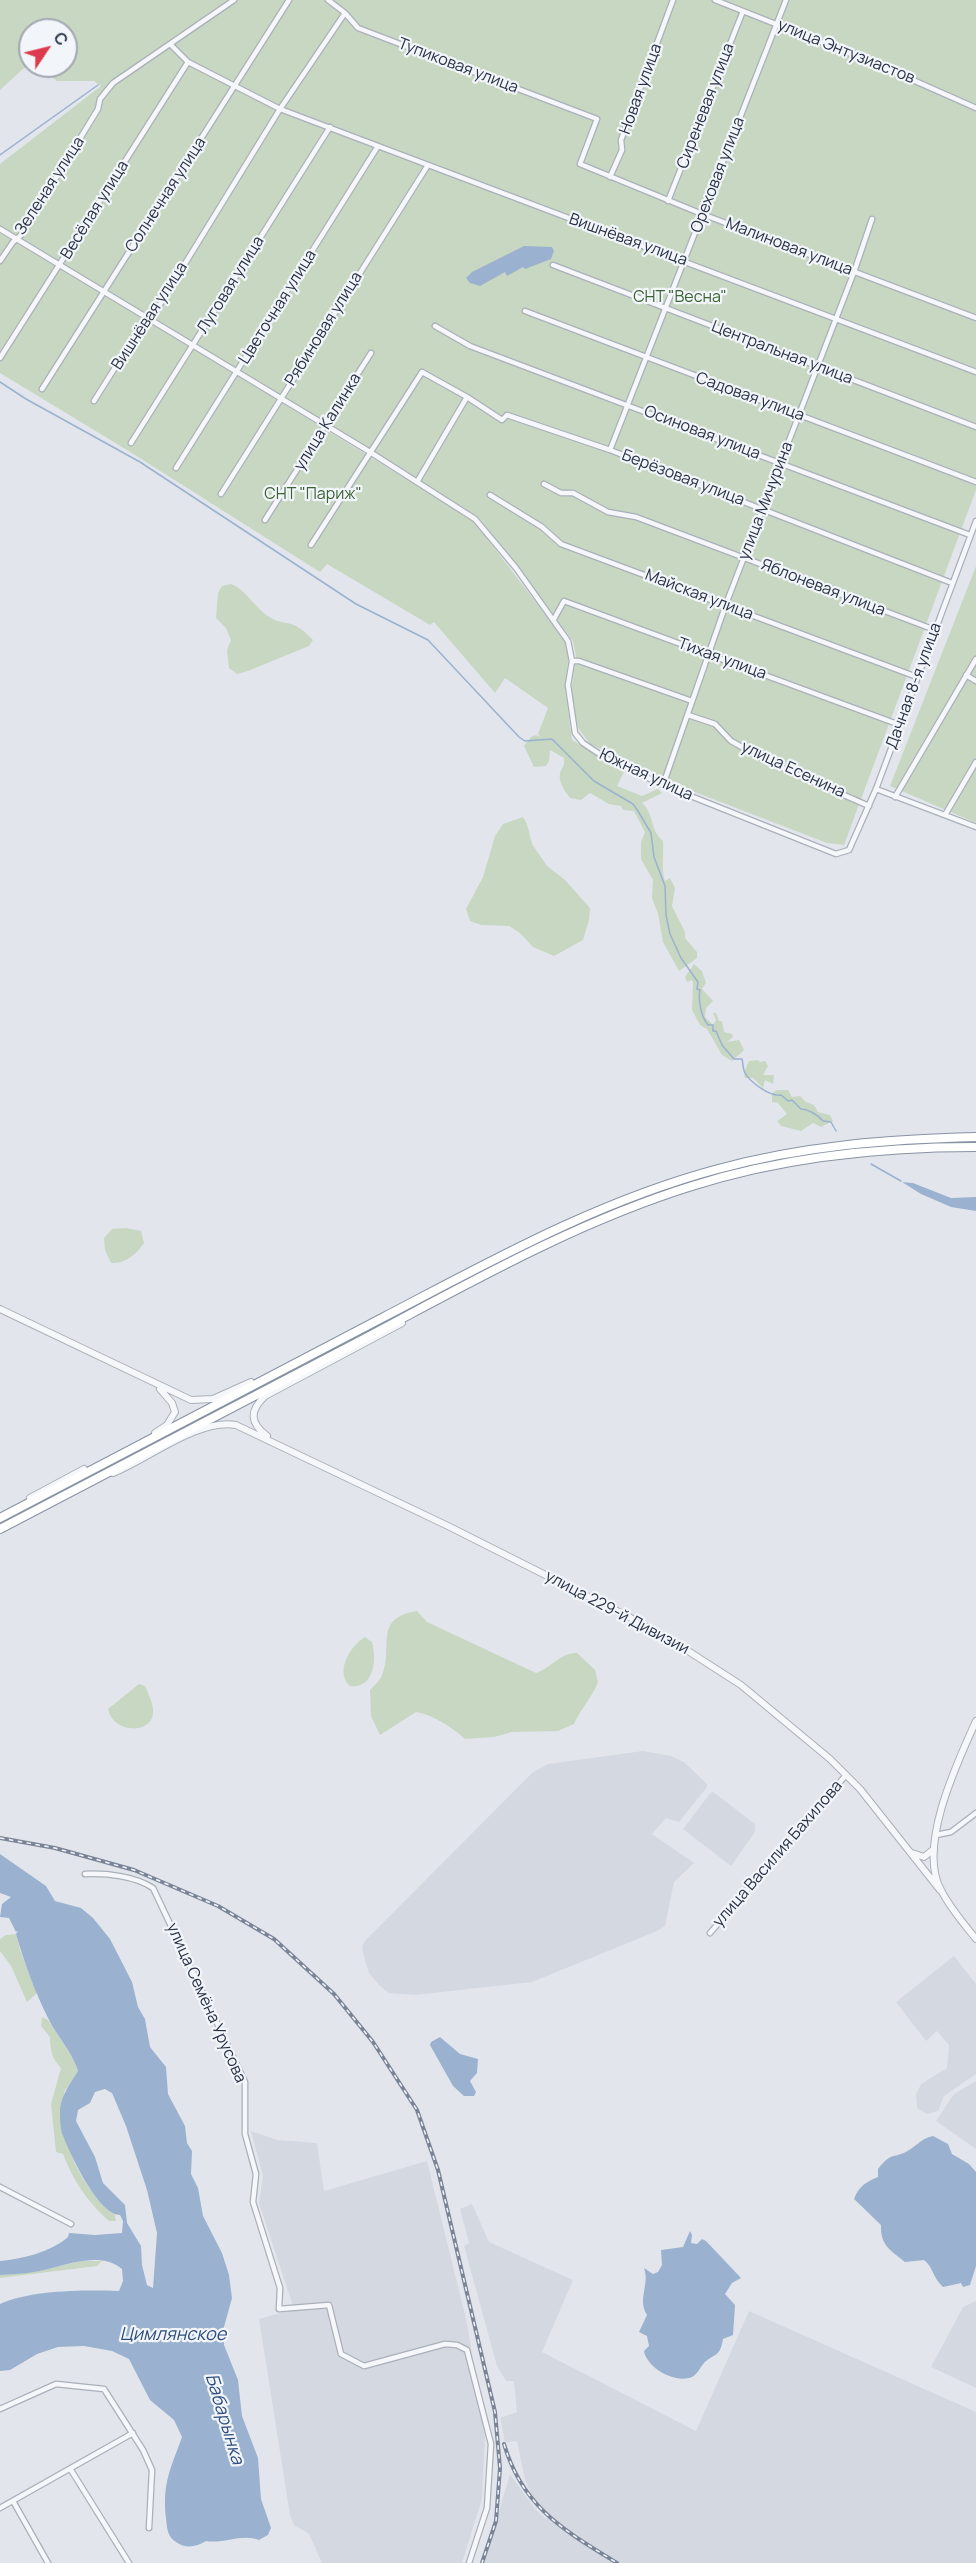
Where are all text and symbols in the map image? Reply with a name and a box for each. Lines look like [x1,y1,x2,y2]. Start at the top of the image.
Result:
street label: улица Энтузиастов [775,16,917,88]
north arrow [18,18,78,78]
text: С [49,28,74,50]
street label: Тупиковая улица [395,34,521,98]
street label: Новая улица [616,41,666,137]
street label: Сиреневая улица [673,41,739,171]
street label: Ореховая улица [687,114,749,236]
street label: Зеленая улица [11,133,89,239]
street label: Солнечная улица [122,134,210,256]
street label: Весёлая улица [57,157,133,263]
street label: Вишнёвая улица [566,210,690,270]
street label: Малиновая улица [723,214,855,280]
street label: Луговая улица [193,233,269,337]
street label: Цветочная улица [235,246,321,368]
street label: Вишнёвая улица [108,259,192,373]
street label: Рябиновая улица [281,269,367,389]
park label: СНТ "Весна" [633,288,727,308]
street label: Центральная улица [709,317,855,389]
street label: Садовая улица [693,368,807,426]
street label: улица Калинка [290,370,366,474]
street label: Осиновая улица [641,402,763,464]
street label: улица Мичурина [735,439,797,563]
street label: Берёзовая улица [619,446,747,510]
park label: СНТ "Париж" [264,485,362,505]
street label: Яблоневая улица [758,555,888,621]
street label: Майская улица [642,566,756,624]
street label: Дачная 8-я улица [882,620,946,752]
street label: Тихая улица [675,634,769,684]
street label: улица Есенина [738,737,848,803]
street label: Южная улица [596,745,696,805]
street label: улица 229-й Дивизии [542,1567,692,1659]
street label: улица Василия Бахилова [709,1777,847,1931]
street label: улица Семёна Урусова [162,1920,250,2086]
water label: Цимлянское [120,2324,226,2346]
water label: Бабарынка [200,2371,248,2467]

